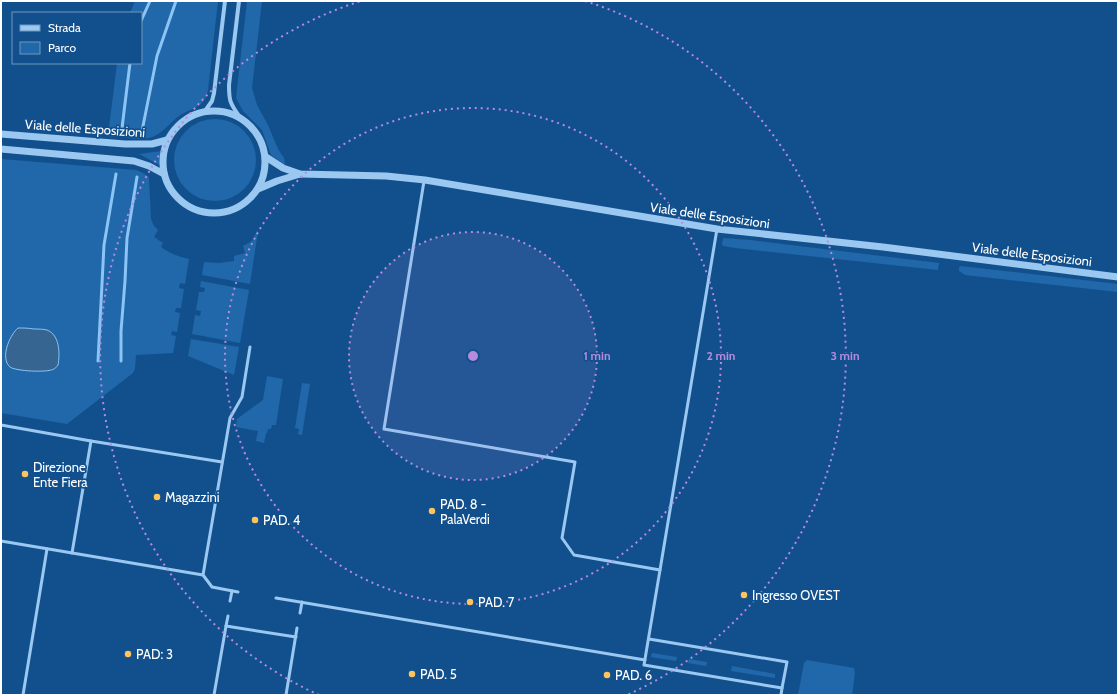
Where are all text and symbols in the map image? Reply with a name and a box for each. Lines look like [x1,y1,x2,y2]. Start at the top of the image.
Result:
legend [12,12,142,64]
text: Strada [48,20,81,35]
text: Parco [48,40,76,55]
street label: Viale delle Esposizioni [24,116,146,140]
street label: Viale delle Esposizioni [649,199,771,231]
street label: Viale delle Esposizioni [971,239,1093,269]
text: 1 min [583,348,611,363]
text: 2 min [707,348,735,363]
text: 3 min [830,348,860,363]
centre of rings [466,349,480,363]
place label: Direzione Ente Fiera [33,459,88,490]
marker: Direzione Ente Fiera [20,469,30,479]
place label: Magazzini [165,489,219,505]
marker: Magazzini [152,492,162,502]
place label: PAD. 8 - PalaVerdi [440,496,490,527]
marker: PAD. 8 - PalaVerdi [427,506,437,516]
place label: PAD. 4 [263,512,301,528]
marker: PAD. 4 [250,515,260,525]
place label: Ingresso OVEST [752,587,840,603]
marker: Ingresso OVEST [739,590,749,600]
place label: PAD. 7 [478,594,515,610]
marker: PAD. 7 [465,597,475,607]
place label: PAD: 3 [136,646,173,662]
marker: PAD: 3 [123,649,133,659]
place label: PAD. 5 [420,666,457,682]
place label: PAD. 6 [615,667,652,683]
marker: PAD. 5 [407,669,417,679]
marker: PAD. 6 [602,670,612,680]

